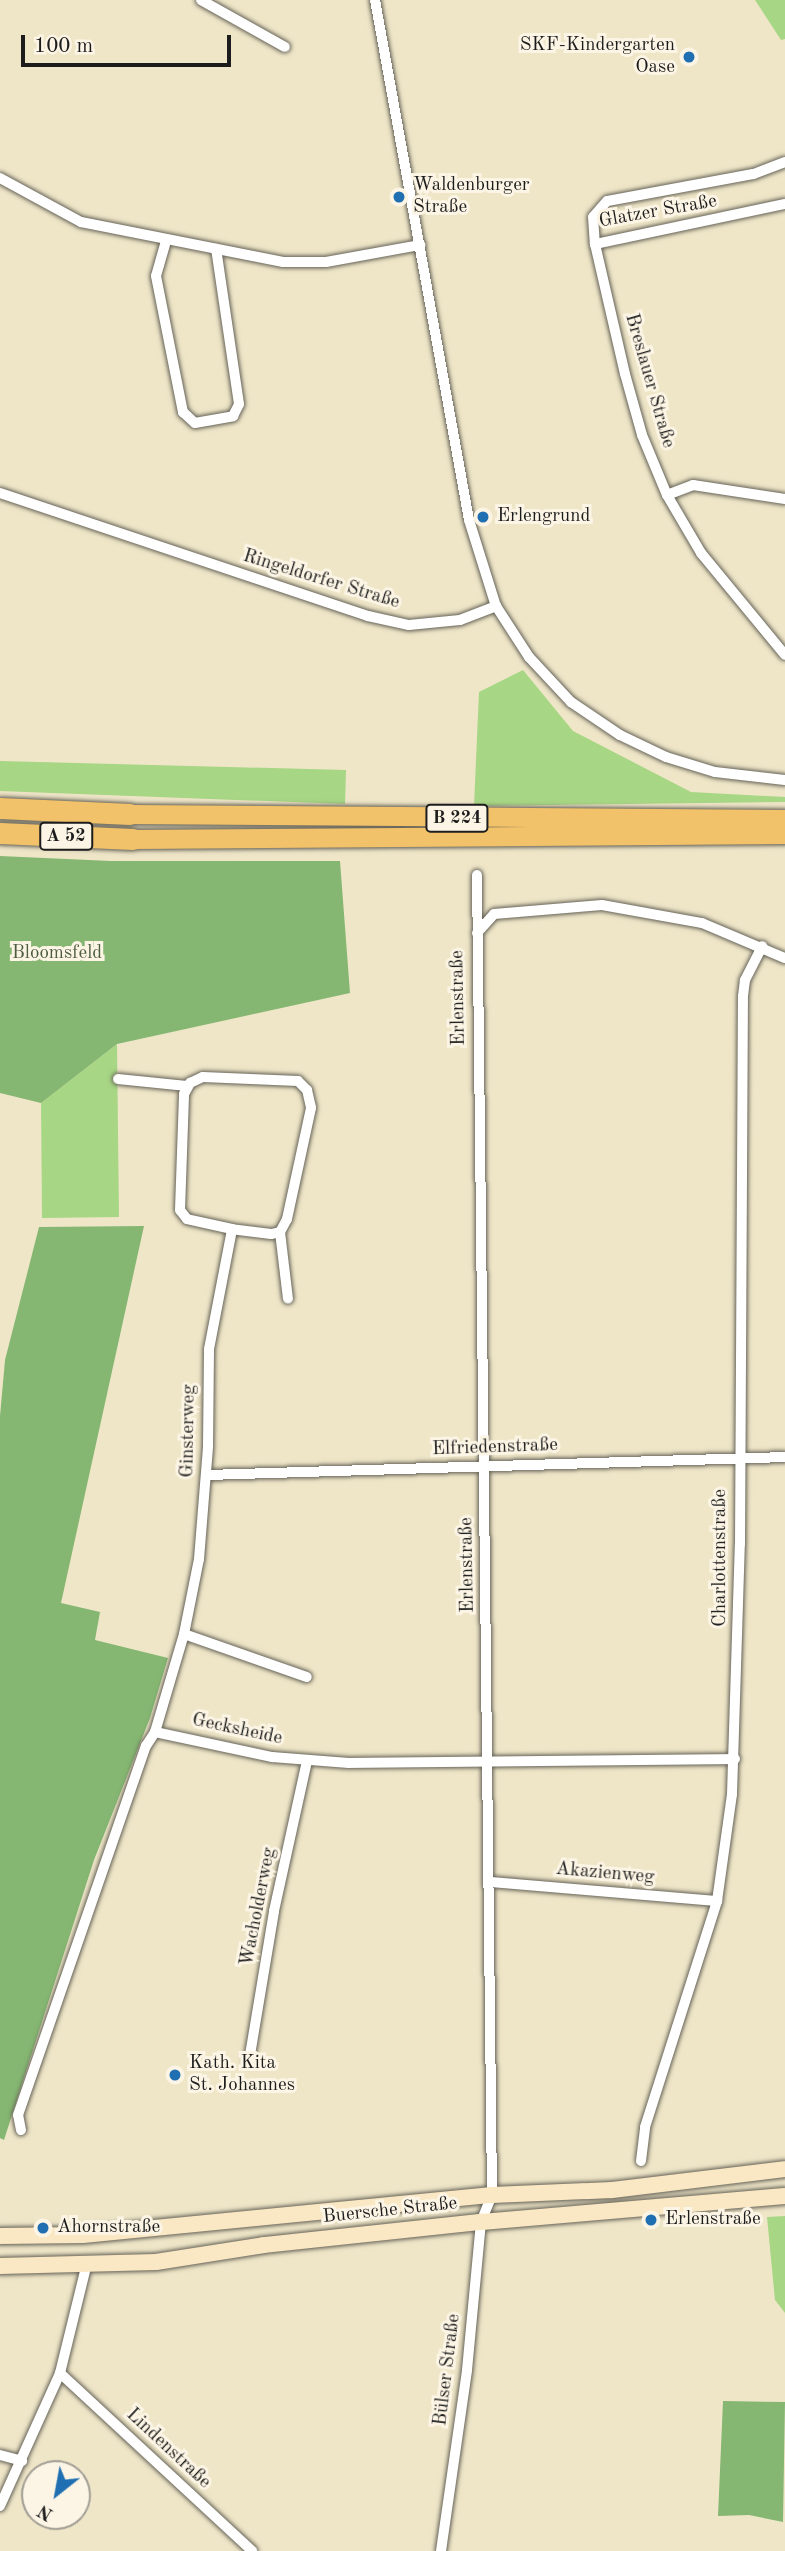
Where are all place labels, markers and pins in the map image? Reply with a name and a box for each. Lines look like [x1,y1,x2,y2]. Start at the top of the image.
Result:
place label: SKF-Kindergarten Oase [520,35,675,79]
marker: SKF-Kindergarten Oase [681,49,697,65]
place label: Waldenburger Straße [413,175,530,219]
marker: Waldenburger Straße [391,189,407,205]
place label: Erlengrund [497,506,590,528]
marker: Erlengrund [475,509,491,525]
place label: Kath. Kita St. Johannes [189,2053,295,2097]
marker: Kath. Kita St. Johannes [167,2067,183,2083]
place label: Erlenstraße [665,2209,761,2231]
marker: Erlenstraße [643,2212,659,2228]
place label: Ahornstraße [57,2217,160,2239]
marker: Ahornstraße [35,2220,51,2236]

